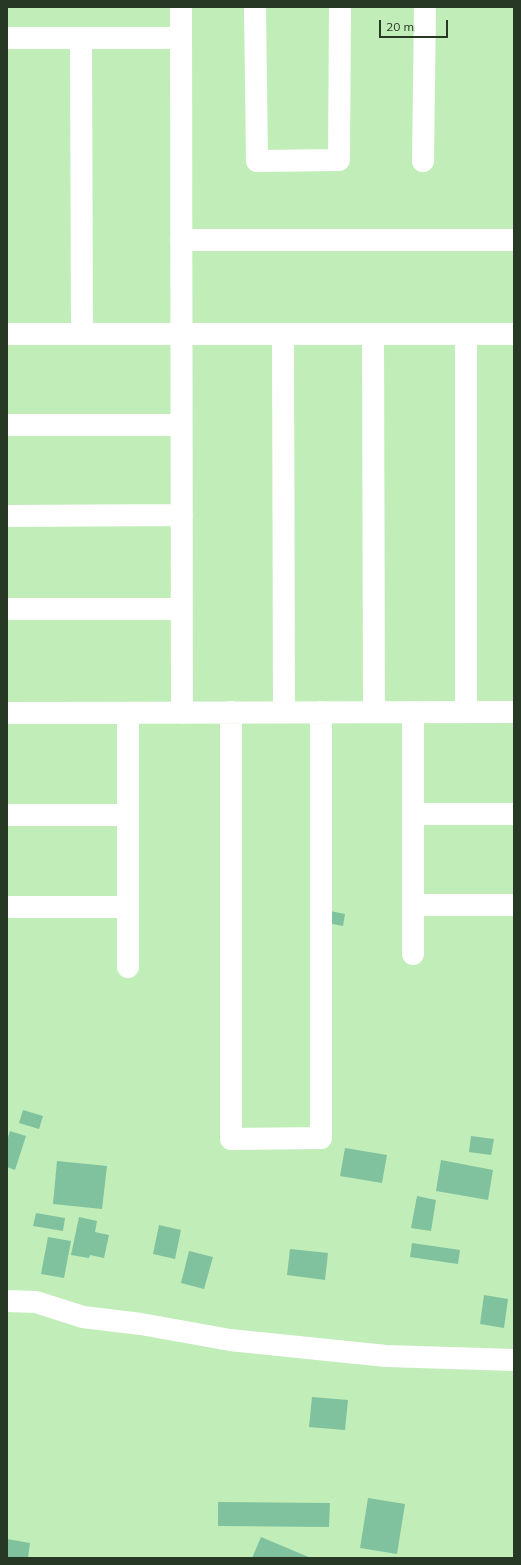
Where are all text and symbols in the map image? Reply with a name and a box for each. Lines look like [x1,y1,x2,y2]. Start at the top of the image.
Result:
scale bar [381,12,450,38]
text: 20 m [386,19,414,34]

